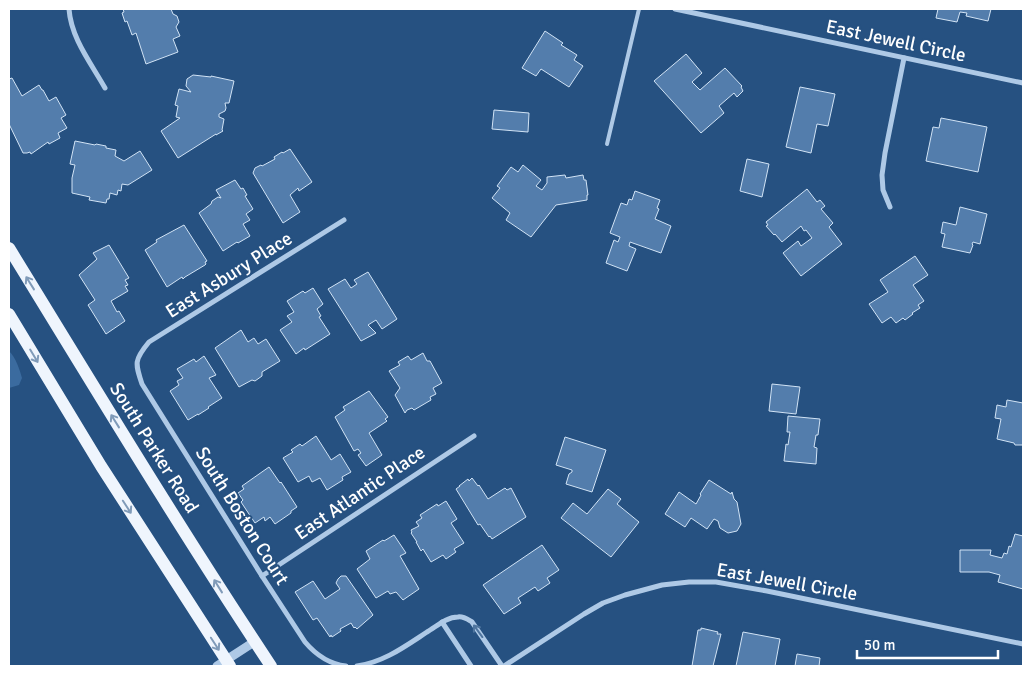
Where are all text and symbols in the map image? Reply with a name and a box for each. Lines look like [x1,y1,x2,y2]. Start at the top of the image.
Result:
street label: East Jewell Circle [824,14,968,68]
street label: East Asbury Place [161,227,297,323]
one-way arrow [25,276,35,290]
one-way arrow [29,349,39,363]
street label: South Parker Road [104,378,204,518]
one-way arrow [110,414,121,428]
street label: East Atlantic Place [290,440,430,546]
street label: South Boston Court [190,443,294,590]
one-way arrow [122,500,132,514]
street label: East Jewell Circle [715,558,859,606]
one-way arrow [213,580,223,594]
one-way arrow [473,624,483,638]
scale bar [857,628,998,660]
text: 50 m [864,636,895,654]
one-way arrow [210,637,220,651]

